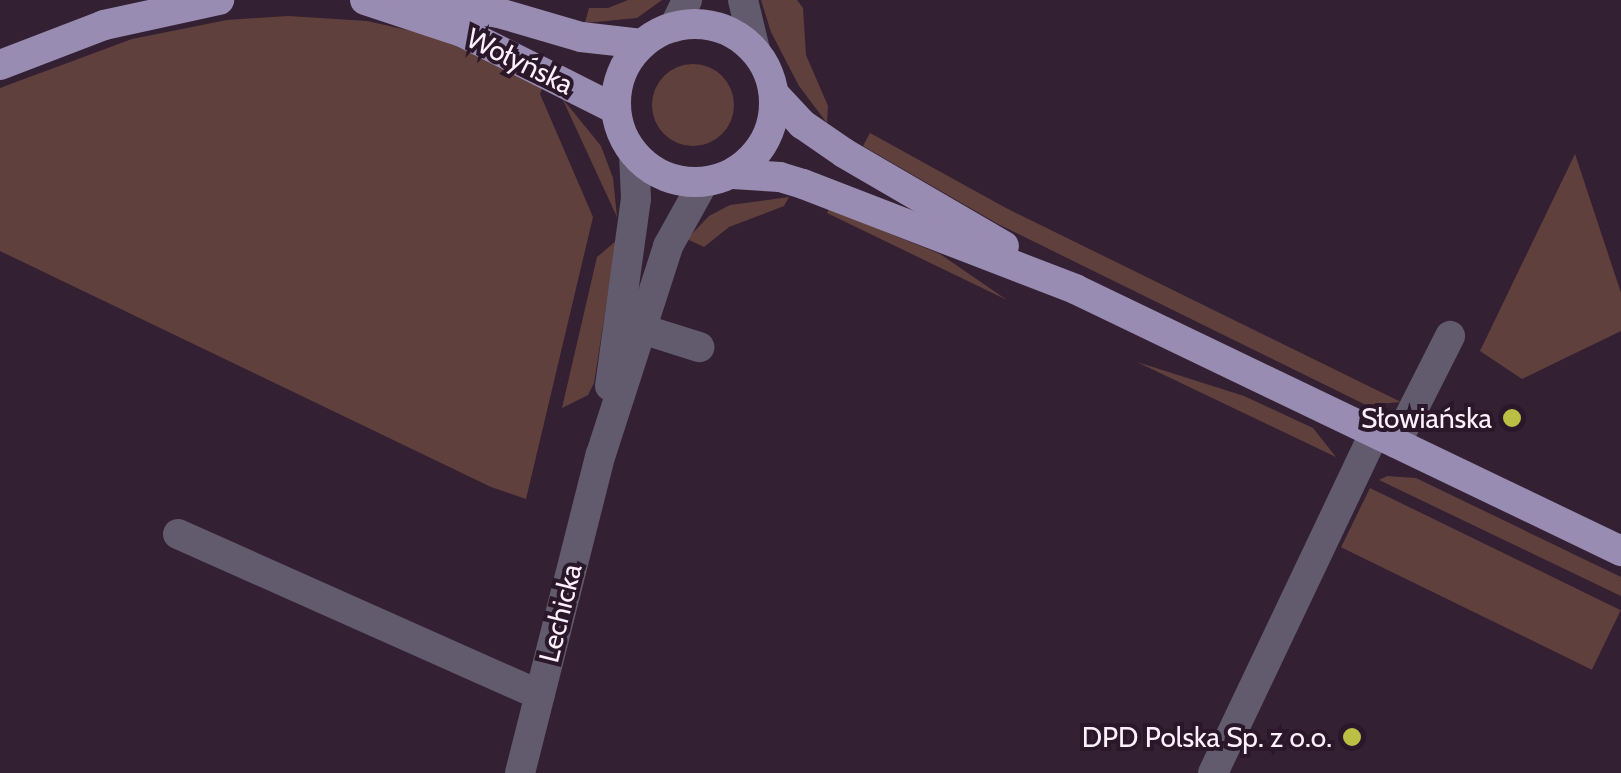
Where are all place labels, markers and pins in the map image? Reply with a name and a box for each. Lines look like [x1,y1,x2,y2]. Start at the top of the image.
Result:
place label: Słowiańska [1361,401,1492,435]
marker: Słowiańska [1501,407,1523,429]
place label: DPD Polska Sp. z o.o. [1082,720,1332,754]
marker: DPD Polska Sp. z o.o. [1341,726,1363,748]

